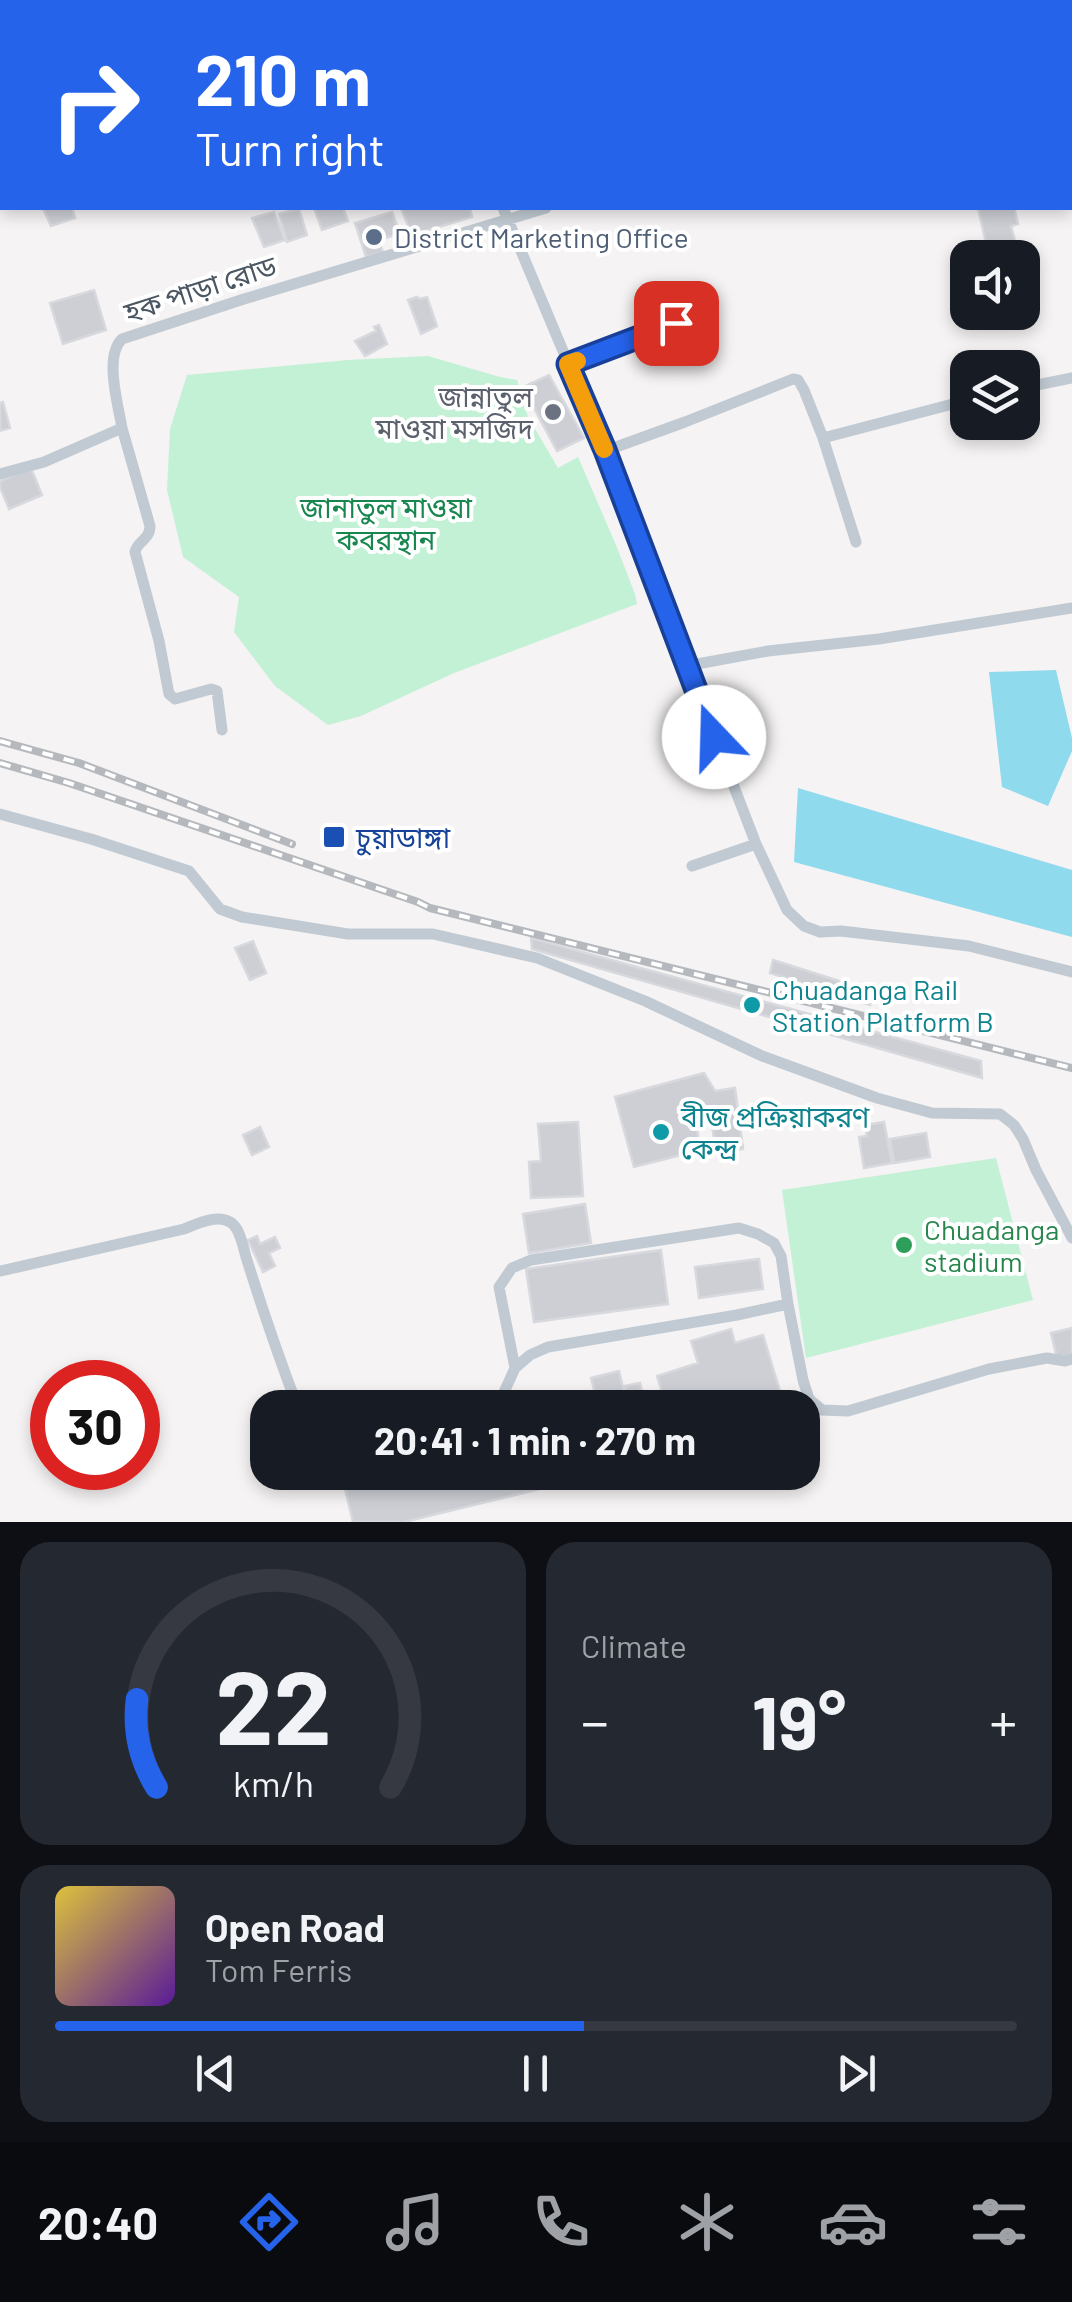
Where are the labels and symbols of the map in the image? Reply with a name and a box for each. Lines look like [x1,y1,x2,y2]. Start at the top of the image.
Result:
place label: District Marketing Office [394,220,689,254]
marker: District Marketing Office [363,226,385,248]
street label: হক পাড়া রোড [119,247,281,329]
pin [634,281,719,366]
place label: জান্নাতুল মাওয়া মসজিদ [375,379,534,445]
marker: জান্নাতুল মাওয়া মসজিদ [542,401,564,423]
park label: জানাতুল মাওয়া কবরস্থান [299,490,473,556]
position arrow [662,685,766,789]
place label: চুয়াডাঙ্গা [355,820,451,856]
marker: চুয়াডাঙ্গা [321,824,347,850]
place label: Chuadanga Rail Station Platform B [772,972,994,1038]
marker: Chuadanga Rail Station Platform B [741,994,763,1016]
place label: বীজ প্রক্রিয়াকরণ কেন্দ্র [680,1099,870,1165]
marker: বীজ প্রক্রিয়াকরণ কেন্দ্র [650,1121,672,1143]
place label: Chuadanga stadium [924,1212,1059,1278]
marker: Chuadanga stadium [893,1234,915,1256]
speed limit sign: 30 [30,1360,160,1490]

